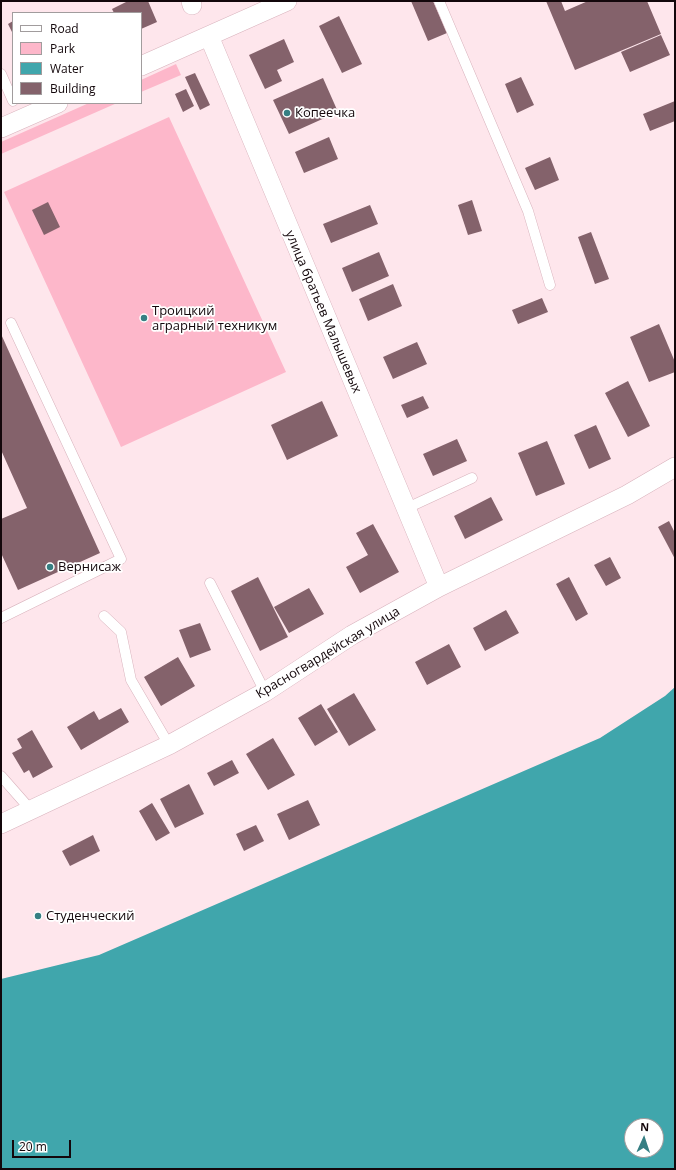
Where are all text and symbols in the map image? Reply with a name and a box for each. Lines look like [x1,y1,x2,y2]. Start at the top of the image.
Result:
legend [12,12,142,104]
text: Road [50,20,79,37]
text: Park [50,40,75,57]
text: Water [50,60,84,77]
text: Building [50,80,95,97]
place label: Копеечка [295,105,355,121]
marker: Копеечка [282,108,292,118]
street label: улица братьев Малышевых [282,228,364,396]
place label: Троицкий аграрный техникум [152,303,277,334]
marker: Троицкий аграрный техникум [139,313,149,323]
place label: Вернисаж [58,559,121,575]
marker: Вернисаж [45,562,55,572]
street label: Красногвардейская улица [253,604,403,702]
place label: Студенческий [46,908,134,924]
marker: Студенческий [33,911,43,921]
north arrow [624,1118,664,1158]
text: N [640,1119,649,1134]
scale bar [14,1132,73,1158]
text: 20 m [19,1138,47,1155]

